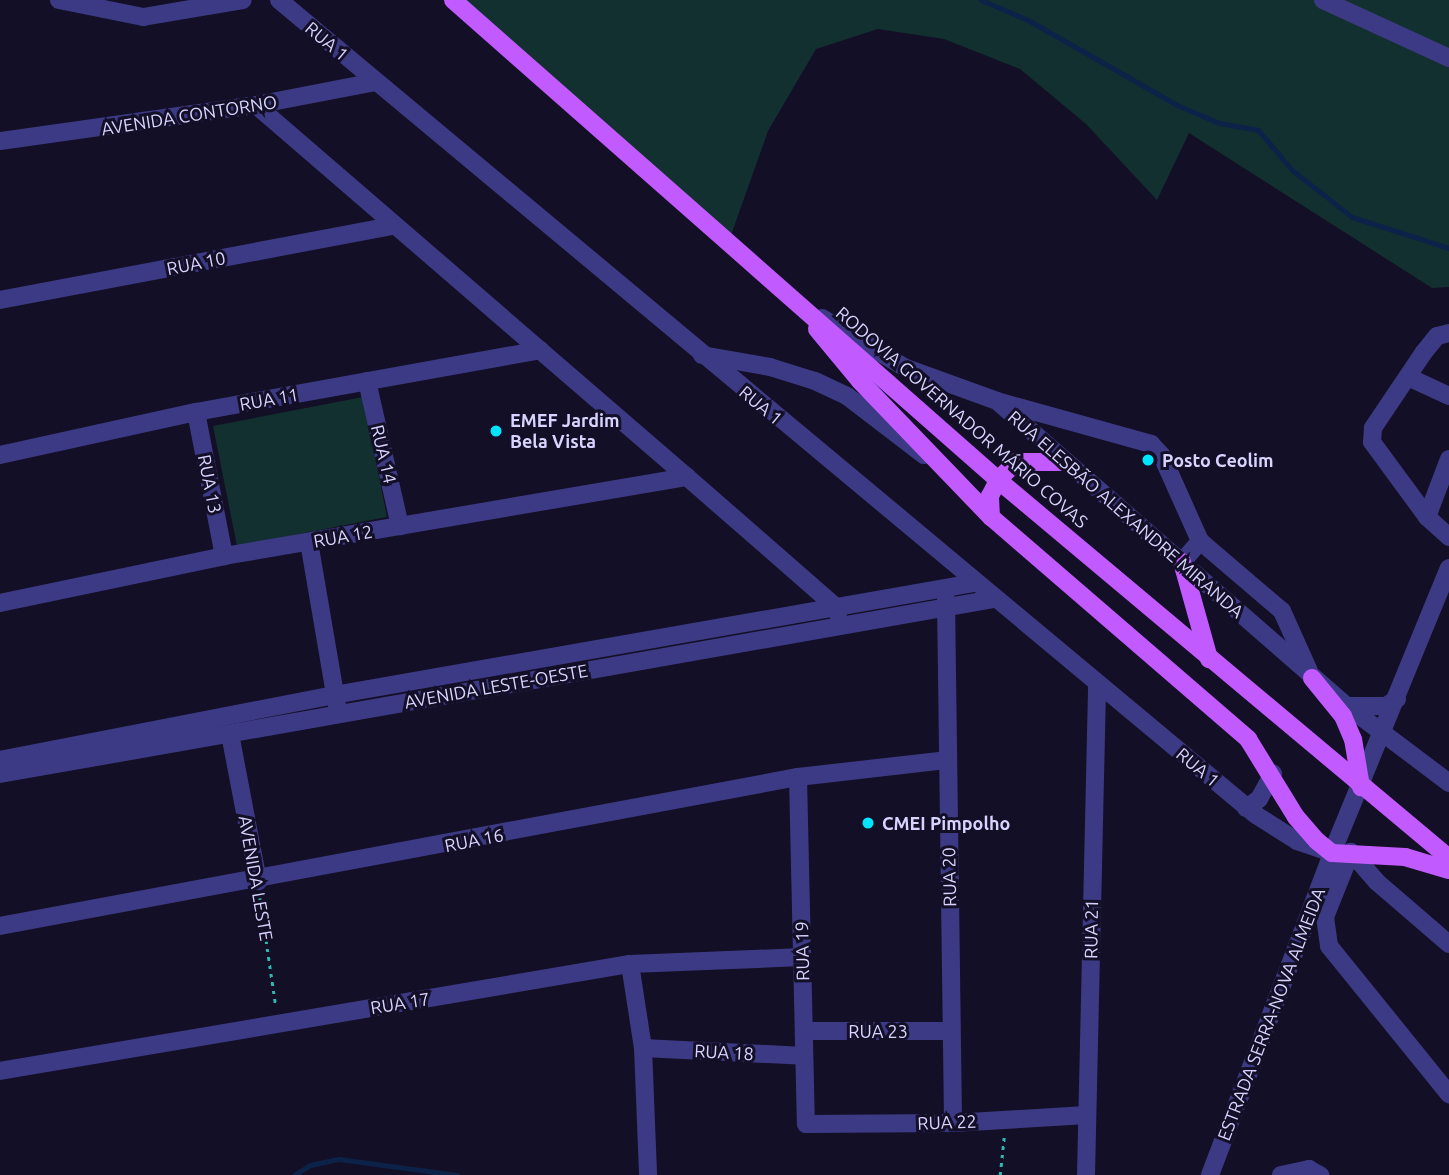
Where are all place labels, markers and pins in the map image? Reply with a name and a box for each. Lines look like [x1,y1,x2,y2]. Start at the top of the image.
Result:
place label: EMEF Jardim Bela Vista [510,410,620,452]
marker: EMEF Jardim Bela Vista [488,423,504,439]
place label: Posto Ceolim [1162,449,1274,471]
marker: Posto Ceolim [1140,452,1156,468]
place label: CMEI Pimpolho [882,812,1010,834]
marker: CMEI Pimpolho [860,815,876,831]

